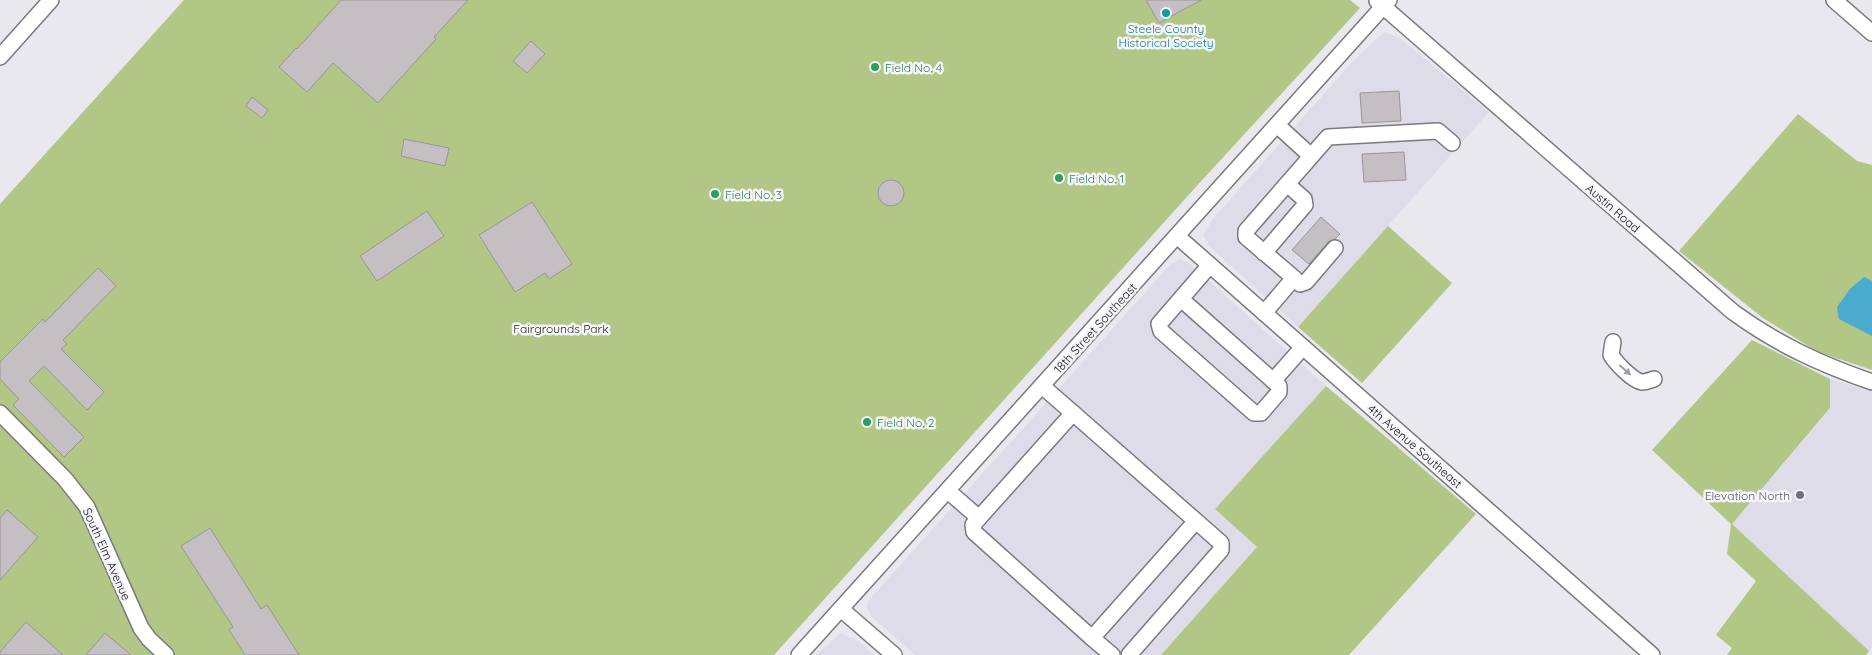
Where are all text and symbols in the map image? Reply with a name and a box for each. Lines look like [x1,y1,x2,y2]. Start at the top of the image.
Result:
marker: Steele County Historical Society [1160,7,1172,19]
place label: Steele County Historical Society [1118,21,1214,50]
place label: Field No. 4 [885,60,942,75]
marker: Field No. 4 [869,61,881,73]
place label: Field No. 1 [1069,171,1124,186]
marker: Field No. 1 [1053,172,1065,184]
street label: Austin Road [1583,180,1643,236]
place label: Field No. 3 [725,187,782,202]
marker: Field No. 3 [709,188,721,200]
street label: 18th Street Southeast [1050,280,1140,376]
park label: Fairgrounds Park [513,321,609,336]
one-way arrow [1619,364,1631,375]
street label: 4th Avenue Southeast [1365,401,1465,491]
place label: Field No. 2 [877,415,935,430]
marker: Field No. 2 [861,416,873,428]
place label: Elevation North [1705,488,1790,503]
marker: Elevation North [1794,489,1806,501]
street label: South Elm Avenue [80,505,134,603]

